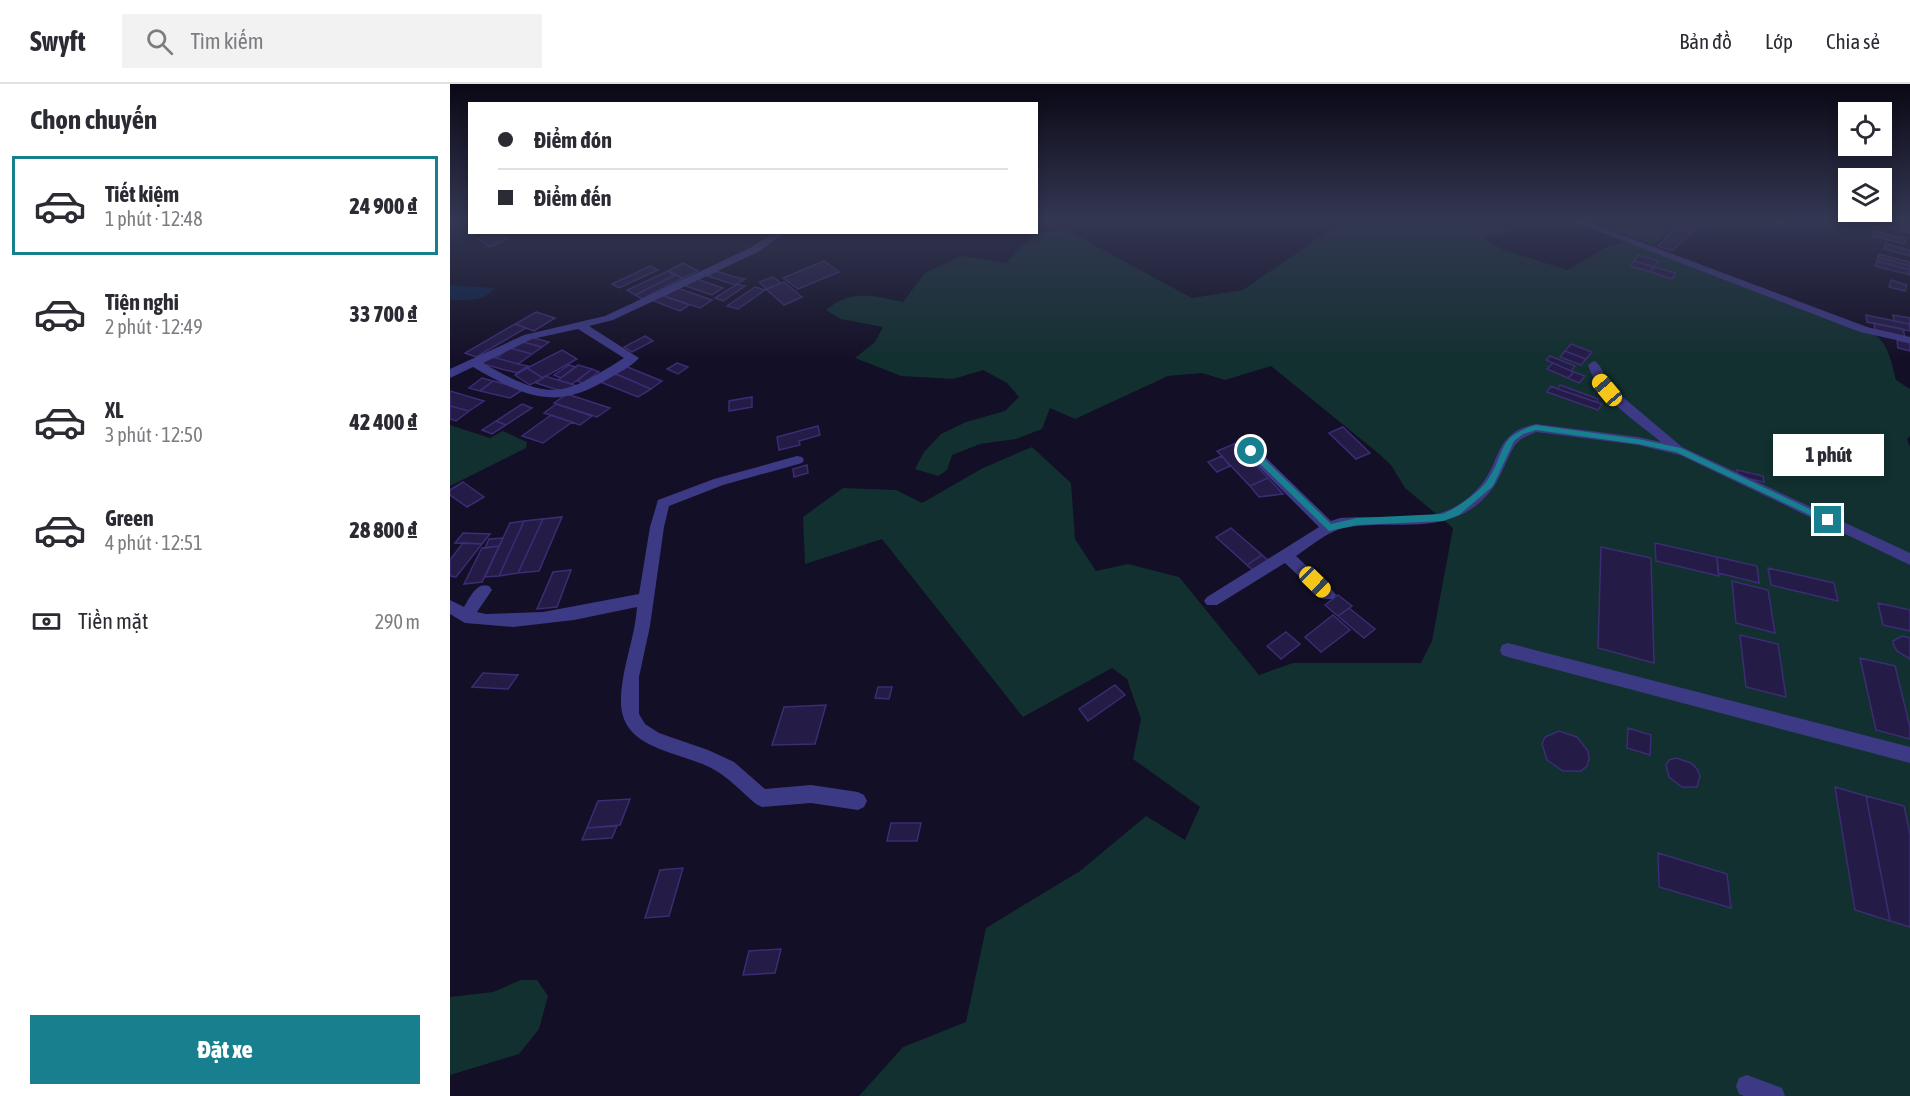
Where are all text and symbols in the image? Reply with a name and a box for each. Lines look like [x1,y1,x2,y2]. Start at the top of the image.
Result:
search box [122,14,542,68]
text: Swyft [30,25,86,57]
icon: search [143,25,176,58]
text: Tìm kiếm [191,28,264,54]
text: Bản đồ [1679,29,1732,53]
text: Lớp [1765,29,1793,53]
text: Chia sẻ [1826,29,1880,53]
map controls [1838,102,1892,222]
button: locate [1838,102,1892,156]
text: Chọn chuyến [30,104,157,135]
text: Điểm đón [534,127,612,153]
button: layers [1838,168,1892,222]
icon: car [33,179,87,233]
text: Tiết kiệm [105,181,179,207]
text: Điểm đến [534,185,611,211]
text: 24 900 ₫ [350,193,417,219]
text: 1 phút · 12:48 [105,207,203,230]
icon: car [33,287,87,341]
text: Tiện nghi [105,289,179,315]
text: 33 700 ₫ [350,301,417,327]
text: 2 phút · 12:49 [105,315,203,338]
car [1589,370,1625,410]
icon: car [33,395,87,449]
text: XL [105,397,123,423]
text: 42 400 ₫ [350,409,417,435]
text: 3 phút · 12:50 [105,423,203,446]
callout: 1 phút [1772,433,1884,475]
route start [1237,437,1264,464]
text: 1 phút [1805,443,1852,466]
icon: car [33,503,87,557]
text: Green [105,505,154,531]
route end [1814,506,1841,533]
text: 28 800 ₫ [350,517,417,543]
text: 4 phút · 12:51 [105,531,203,554]
car [1296,563,1334,601]
icon: cash [30,605,63,638]
text: Tiền mặt [78,608,148,634]
text: 290 m [375,610,420,633]
button: Đặt xe [30,1015,420,1084]

